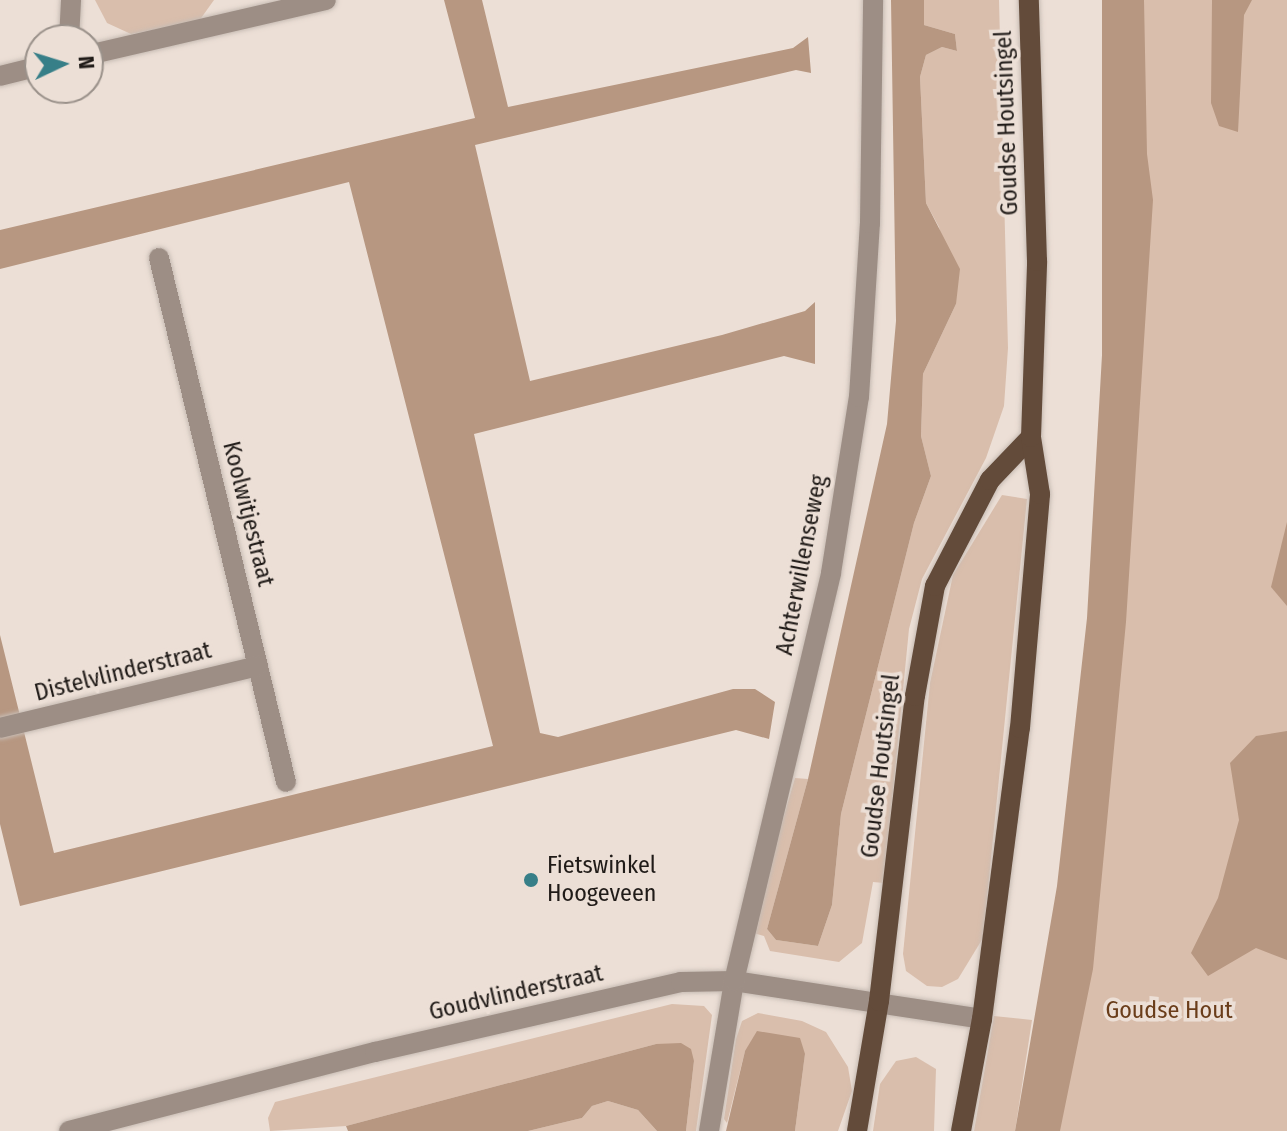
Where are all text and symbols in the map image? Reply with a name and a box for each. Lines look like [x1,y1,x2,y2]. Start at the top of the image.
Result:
north arrow [24,24,104,104]
street label: Goudse Houtsingel [989,30,1025,216]
text: N [73,55,100,70]
street label: Koolwitjestraat [216,439,280,589]
street label: Achterwillenseweg [770,472,834,658]
street label: Distelvlinderstraat [32,636,214,708]
street label: Goudse Houtsingel [855,672,907,860]
place label: Fietswinkel Hoogeveen [547,852,656,908]
marker: Fietswinkel Hoogeveen [522,871,540,889]
street label: Goudvlinderstraat [426,959,606,1027]
park label: Goudse Hout [1105,997,1233,1025]

